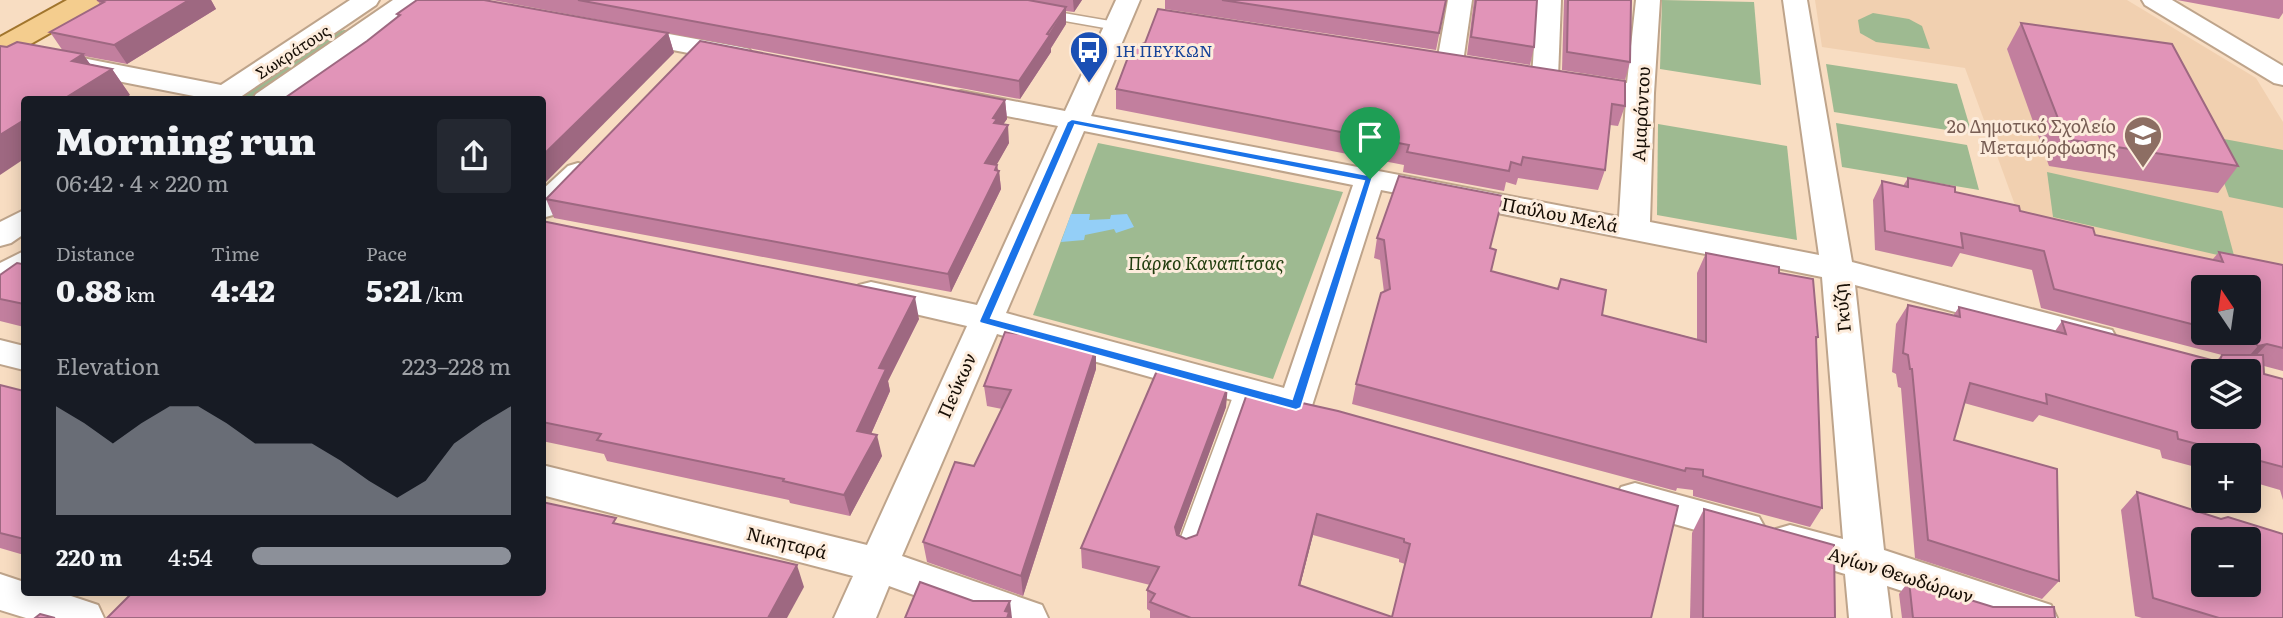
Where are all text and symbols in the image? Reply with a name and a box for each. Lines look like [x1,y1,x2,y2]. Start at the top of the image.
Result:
street label: Σωκράτους [250,18,334,84]
bus stop icon: 1Η ΠΕΥΚΩΝ [1068,29,1110,84]
place label: 1Η ΠΕΥΚΩΝ [1116,38,1213,62]
street label: Αμαράντου [1624,66,1656,162]
pin [1340,107,1400,179]
text: Morning run [56,110,316,167]
place label: 2ο Δημοτικό Σχολείο Μεταμόρφωσης [1947,112,2116,160]
school or university icon: 2ο Δημοτικό Σχολείο Μεταμόρφωσης [2122,114,2164,169]
icon: arrive [1351,118,1389,156]
button: share [437,119,511,193]
text: 06:42 · 4 × 220 m [56,165,229,199]
street label: Παύλου Μελά [1499,189,1621,239]
text: Distance [56,239,135,267]
text: Time [211,239,259,267]
text: Pace [366,239,407,267]
park label: Πάρκο Καναπίτσας [1128,249,1284,276]
text: 0.88 [56,267,122,311]
text: 4:42 [211,267,275,311]
text: 5:21 [366,267,422,311]
north arrow [2191,275,2261,345]
map controls [2191,275,2261,597]
text: km [122,280,155,308]
text: /km [422,280,464,308]
street label: Γκύζη [1825,282,1857,334]
text: Elevation [56,348,160,382]
text: 223–228 m [402,348,511,382]
street label: Πεύκων [930,348,982,422]
button: layers [2191,359,2261,429]
button: + [2191,443,2261,513]
street label: Νικηταρά [744,519,830,565]
button: − [2191,527,2261,597]
text: 220 m [56,539,122,573]
text: 4:54 [168,539,213,573]
street label: Αγίων Θεωδώρων [1825,539,1977,609]

